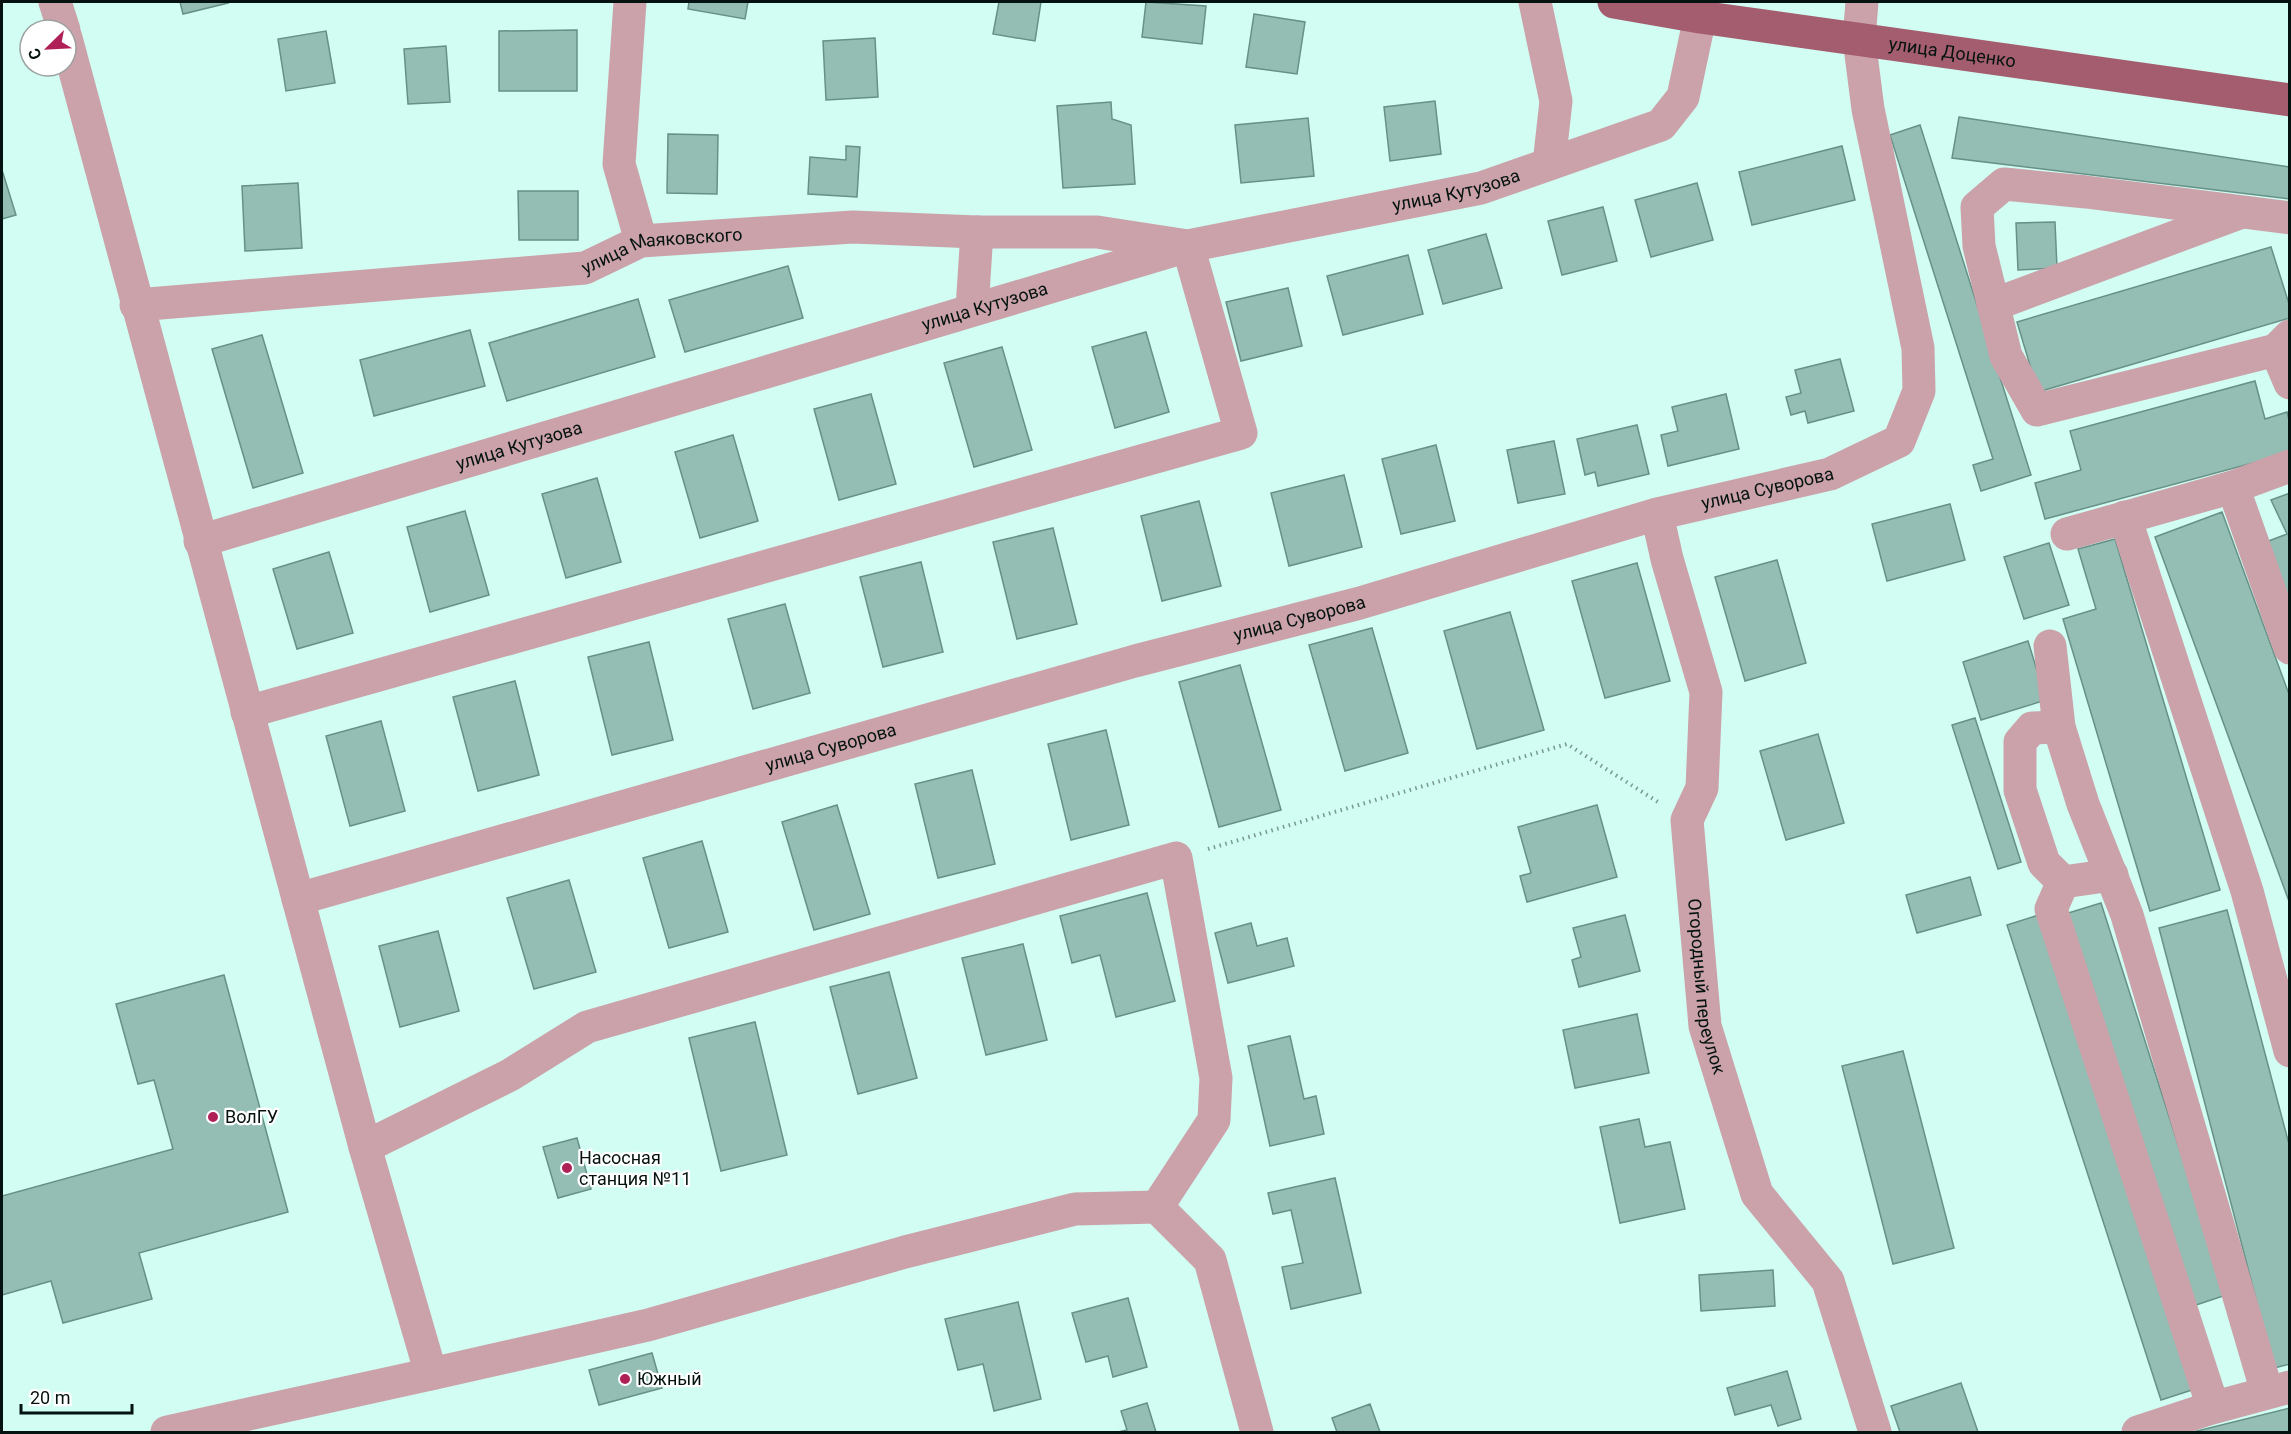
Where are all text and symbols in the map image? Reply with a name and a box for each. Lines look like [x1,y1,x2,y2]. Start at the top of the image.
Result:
north arrow [18,18,78,78]
street label: улица Доценко [1887,33,2017,71]
text: С [24,45,46,63]
street label: улица Кутузова [1391,164,1522,215]
street label: улица Маяковского [578,223,743,278]
street label: улица Кутузова [919,277,1050,335]
street label: улица Кутузова [453,417,584,474]
street label: улица Суворова [1699,463,1836,513]
street label: улица Суворова [1231,591,1368,645]
street label: улица Суворова [763,718,899,776]
street label: Огородный переулок [1684,898,1730,1077]
place label: ВолГУ [225,1106,278,1127]
marker: ВолГУ [206,1110,220,1124]
place label: Насосная станция №11 [579,1147,691,1189]
marker: Насосная станция №11 [560,1161,574,1175]
place label: Южный [637,1368,702,1389]
marker: Южный [618,1372,632,1386]
scale bar [21,1377,132,1415]
text: 20 m [30,1387,70,1408]

